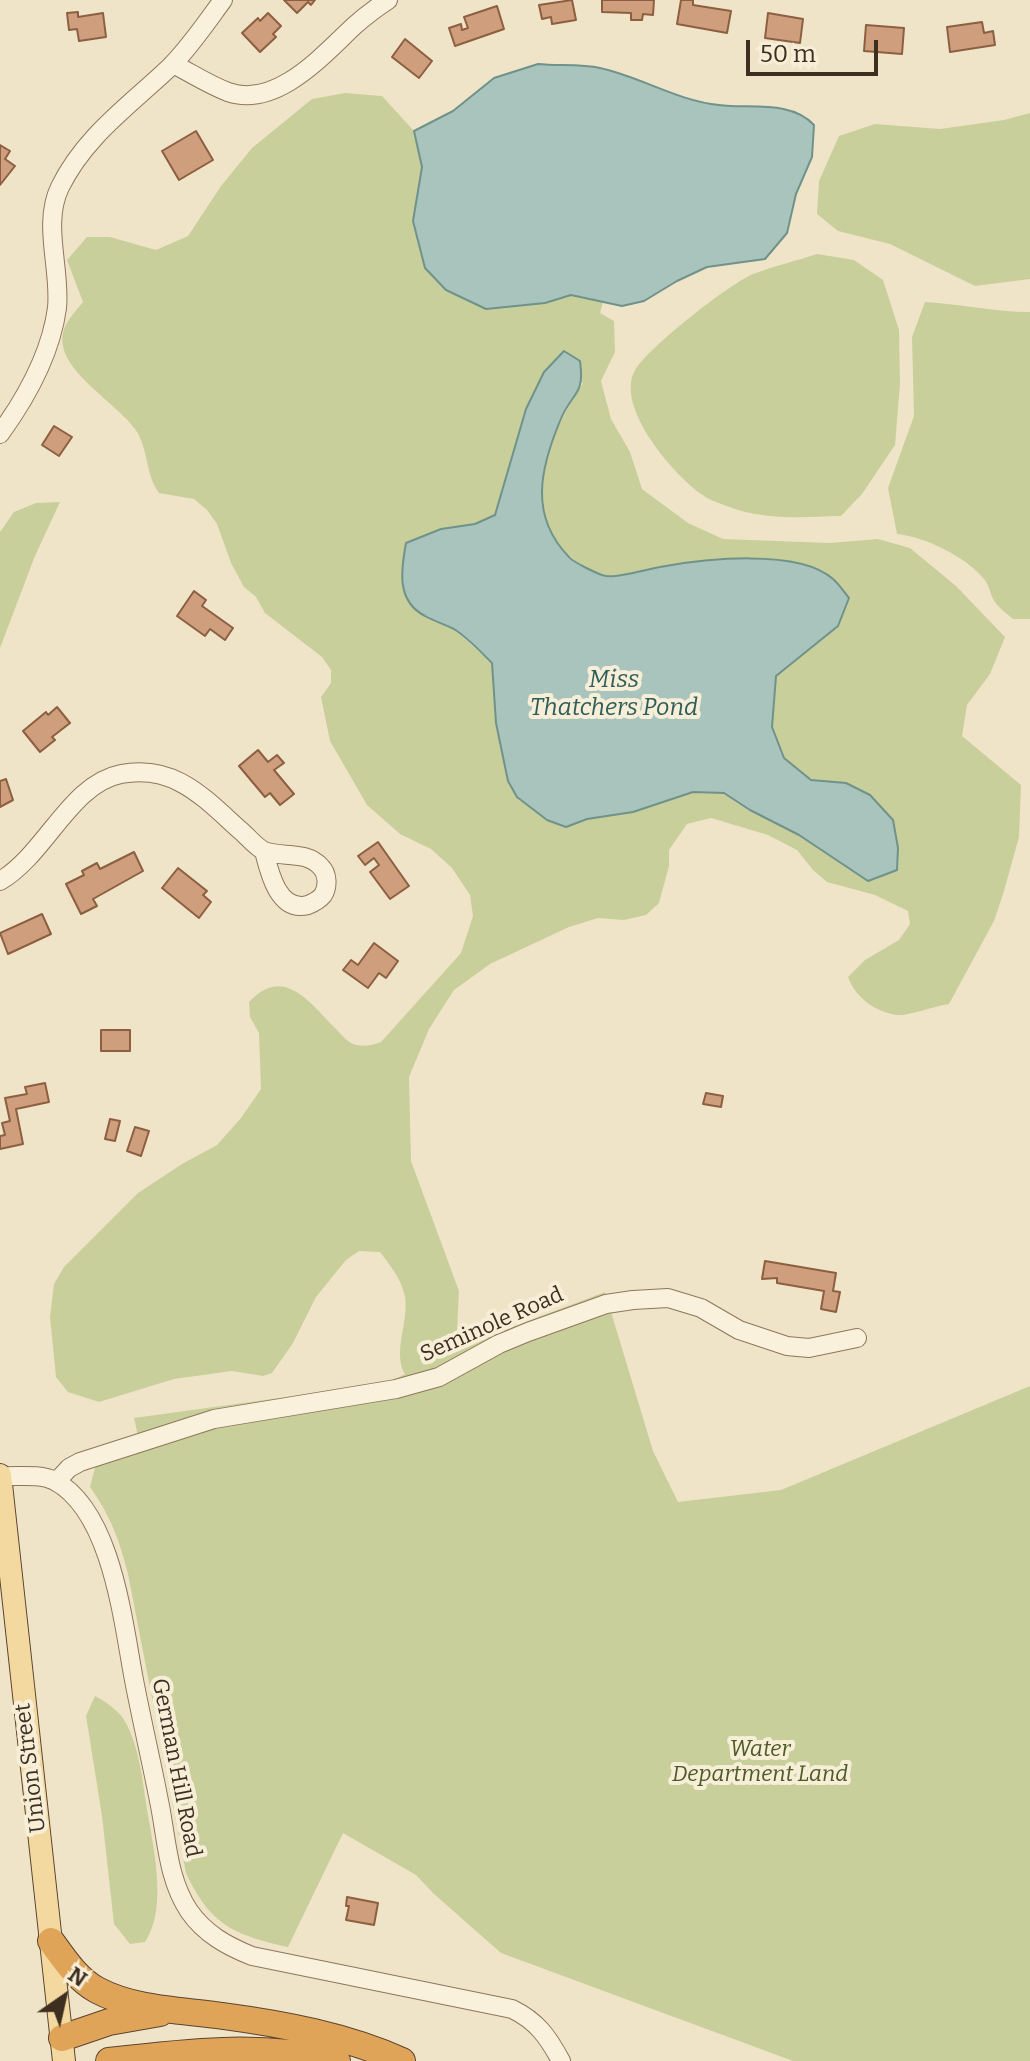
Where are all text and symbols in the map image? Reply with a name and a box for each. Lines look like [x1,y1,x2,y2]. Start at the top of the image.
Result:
scale bar [750,24,882,74]
text: 50 m [760,40,816,68]
water label: Miss Thatchers Pond [530,666,698,722]
street label: Seminole Road [416,1282,568,1368]
street label: German Hill Road [146,1676,206,1860]
street label: Union Street [10,1702,52,1834]
park label: Water Department Land [672,1737,848,1788]
north arrow [24,1957,104,2037]
text: N [63,1961,92,1993]

